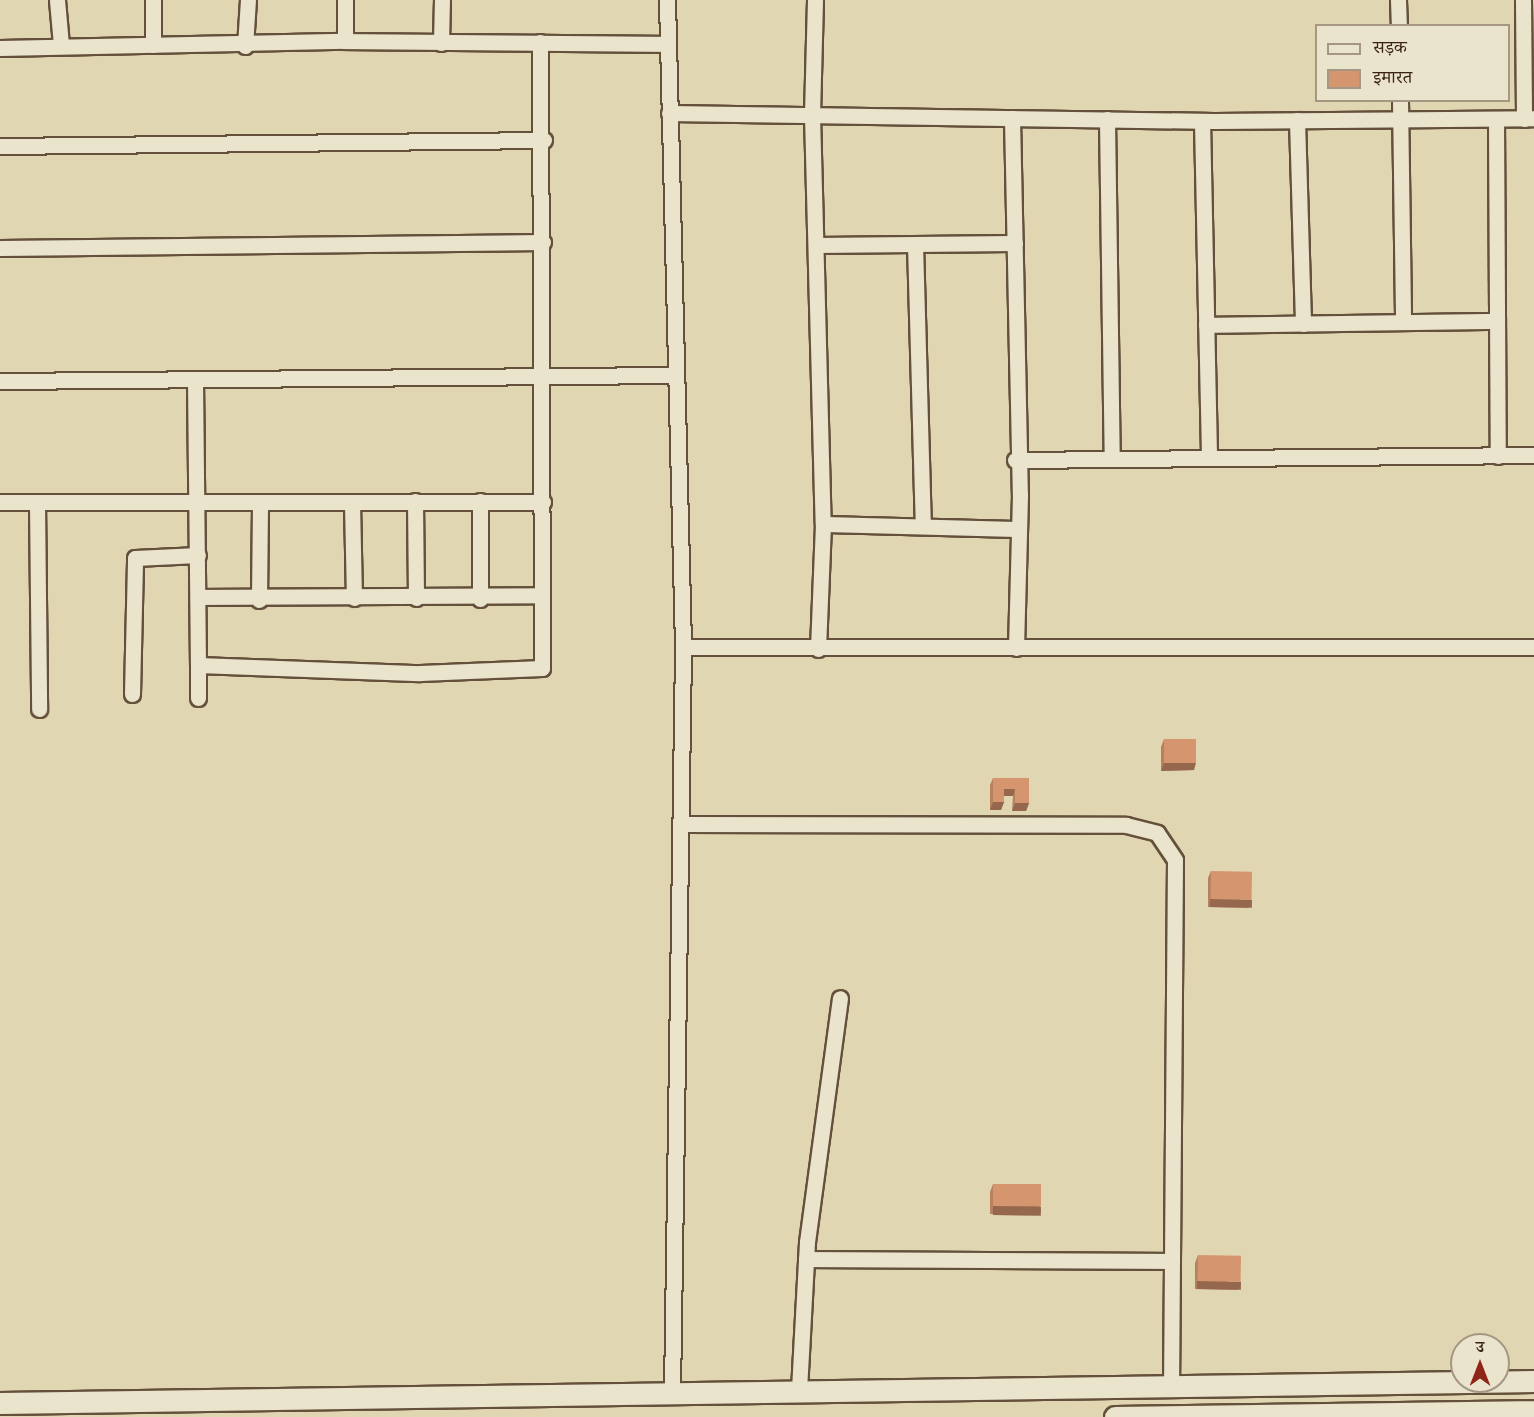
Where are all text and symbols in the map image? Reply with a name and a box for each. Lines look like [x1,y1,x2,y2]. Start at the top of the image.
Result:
legend [1315,24,1510,102]
text: सड़क [1373,35,1407,60]
text: इमारत [1373,65,1412,90]
north arrow [1450,1333,1510,1393]
text: उ [1476,1336,1484,1358]

